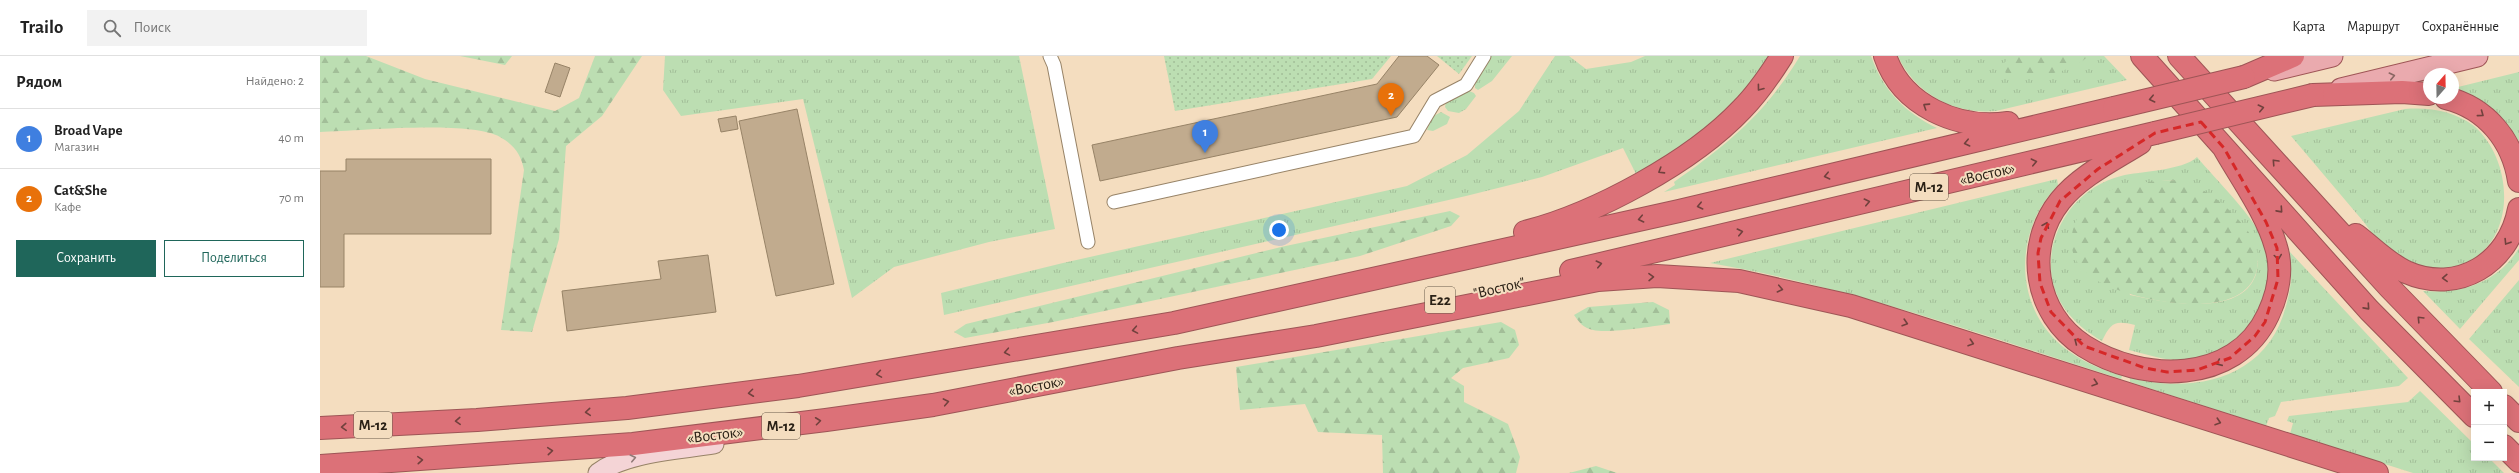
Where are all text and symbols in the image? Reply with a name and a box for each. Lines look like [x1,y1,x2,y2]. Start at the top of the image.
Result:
search box [87,10,367,46]
icon: search [101,17,123,39]
text: Trailo [20,18,63,37]
text: Поиск [133,20,171,35]
text: Карта [2292,20,2325,34]
text: Маршрут [2347,20,2400,34]
text: Сохранённые [2422,20,2499,34]
north arrow [2423,68,2459,104]
text: Рядом [16,73,62,90]
one-way arrow [2389,73,2395,81]
text: Найдено: 2 [246,75,304,88]
pin: 2 [1378,83,1404,116]
one-way arrow [1758,84,1765,91]
one-way arrow [2149,94,2155,102]
one-way arrow [1923,104,1930,111]
one-way arrow [2258,104,2264,112]
one-way arrow [2477,110,2484,117]
pin: 1 [1192,120,1218,153]
text: Broad Vape [54,123,123,138]
text: 1 [27,132,31,145]
text: 40 m [278,132,304,145]
one-way arrow [1964,138,1970,146]
text: Магазин [54,141,100,154]
one-way arrow [2030,158,2037,167]
one-way arrow [2273,159,2280,167]
street label: «Восток» [1958,160,2016,188]
one-way arrow [1658,166,1665,173]
one-way arrow [1823,171,1830,180]
road number: М-12 [1910,174,1948,200]
text: Cat&She [54,183,107,198]
text: 2 [26,192,32,205]
text: 70 m [279,192,304,205]
one-way arrow [1863,198,1870,207]
text: Кафе [54,201,81,214]
one-way arrow [1697,201,1704,210]
one-way arrow [2275,206,2282,213]
one-way arrow [1638,215,1644,223]
your location [1269,220,1289,240]
one-way arrow [2041,221,2049,229]
one-way arrow [1737,229,1744,237]
one-way arrow [2504,238,2511,245]
button: Сохранить [16,240,156,277]
button: Поделиться [164,240,304,277]
one-way arrow [2273,254,2282,260]
one-way arrow [1595,261,1602,269]
one-way arrow [1648,273,1654,281]
street label: "Восток" [1472,274,1527,302]
one-way arrow [2442,274,2448,282]
one-way arrow [1777,284,1783,292]
road number: E22 [1425,287,1455,313]
one-way arrow [2362,302,2369,310]
one-way arrow [2417,316,2425,324]
one-way arrow [1901,318,1908,327]
one-way arrow [1132,325,1138,334]
one-way arrow [1967,339,1974,347]
one-way arrow [2075,339,2082,346]
one-way arrow [1004,347,1010,356]
one-way arrow [2216,358,2223,366]
one-way arrow [876,369,882,378]
street label: «Восток» [1007,373,1065,399]
one-way arrow [2091,378,2098,387]
one-way arrow [747,388,754,397]
map controls [2471,389,2507,461]
button: + [2471,389,2507,425]
one-way arrow [2453,395,2461,403]
one-way arrow [943,399,950,407]
one-way arrow [585,407,591,416]
road number: М-12 [354,412,392,438]
road number: М-12 [762,413,800,439]
one-way arrow [455,417,461,426]
one-way arrow [815,417,821,426]
one-way arrow [2215,417,2222,426]
one-way arrow [341,422,347,431]
street label: «Восток» [686,424,744,446]
button: − [2471,425,2507,461]
one-way arrow [547,446,553,455]
one-way arrow [630,454,637,463]
one-way arrow [417,455,423,464]

